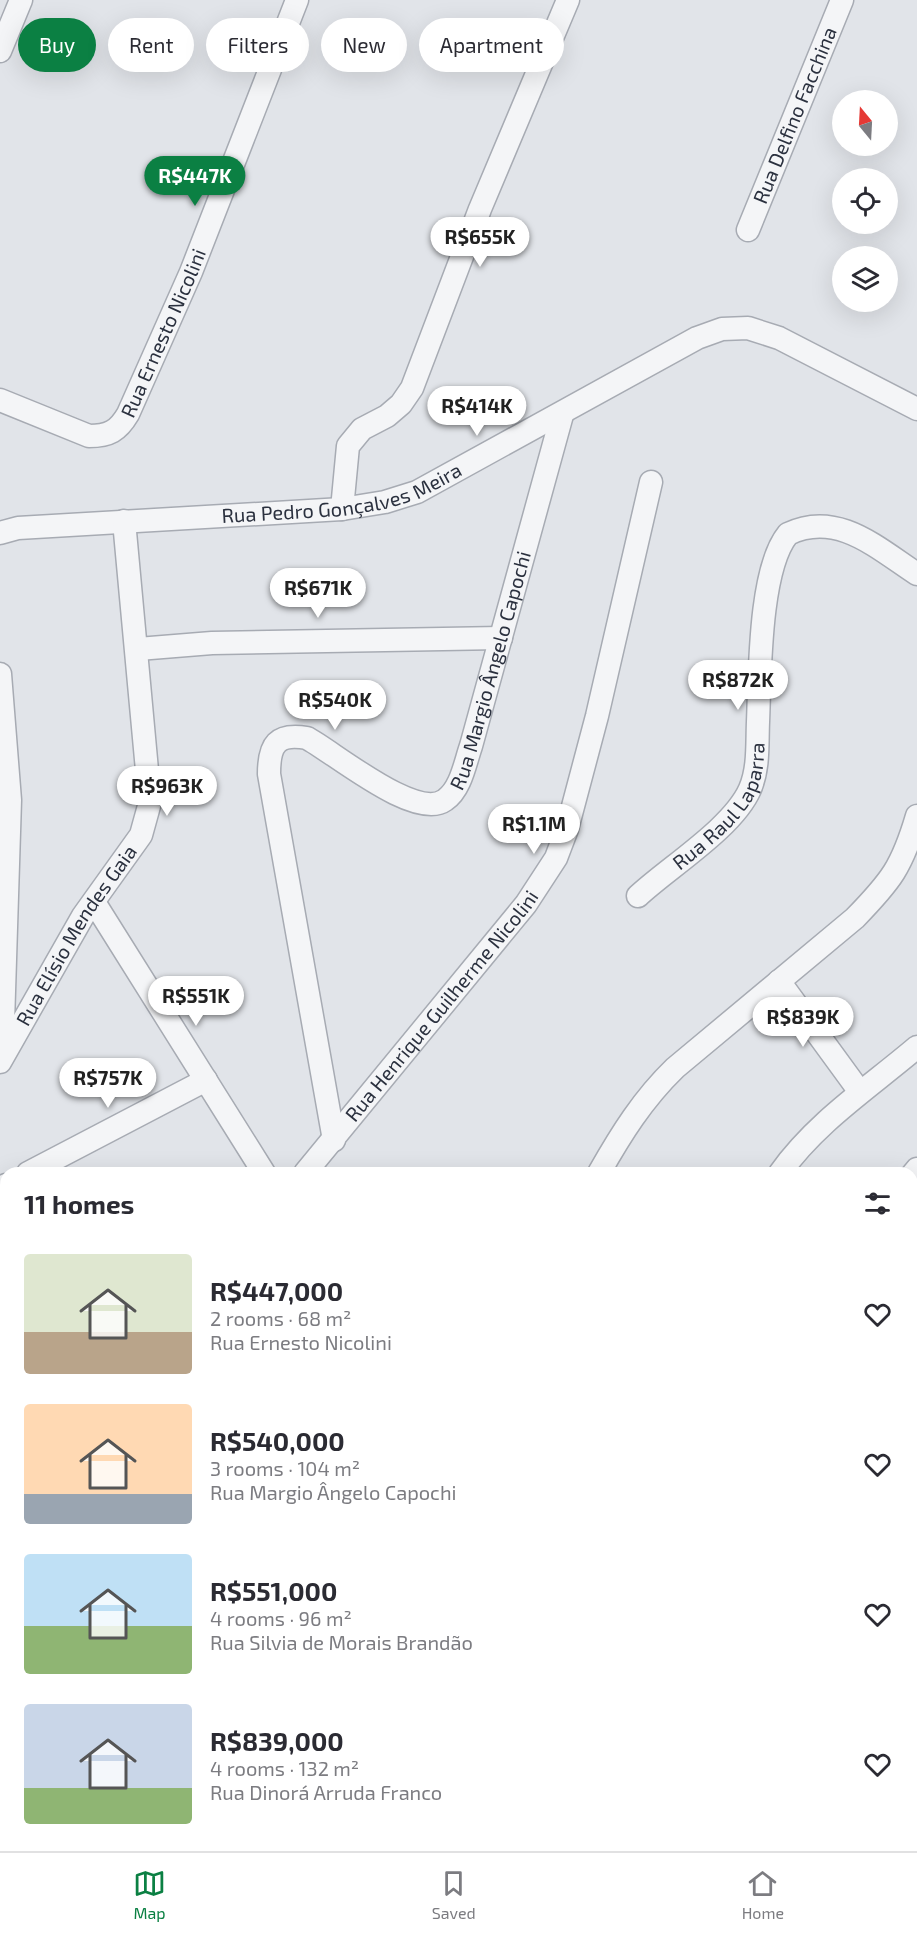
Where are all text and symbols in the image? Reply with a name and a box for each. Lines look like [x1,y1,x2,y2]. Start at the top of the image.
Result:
chip: Buy [18,18,96,72]
chip: Rent [108,18,194,72]
chip: Filters [206,18,309,72]
chip: New [321,18,407,72]
chip: Apartment [419,18,564,72]
street label: Rua Delfino Facchina [747,23,841,207]
north arrow [832,90,898,156]
map controls [832,90,898,312]
pin: R$447K [146,156,244,207]
text: R$447K [158,163,232,187]
button: locate [832,168,898,234]
pin: R$655K [431,217,529,268]
text: R$655K [444,224,516,248]
street label: Rua Ernesto Nicolini [115,245,210,421]
button: layers [832,246,898,312]
pin: R$414K [428,386,526,437]
text: R$414K [441,393,513,417]
street label: Rua Pedro Gonçalves Meira [221,457,465,527]
street label: Rua Margio Ângelo Capochi [444,548,535,793]
pin: R$671K [269,568,367,619]
text: R$671K [284,575,352,599]
pin: R$872K [689,660,787,711]
text: R$872K [702,667,774,691]
pin: R$540K [286,680,384,731]
text: R$540K [298,687,372,711]
street label: Rua Raul Laparra [667,742,769,874]
pin: R$963K [118,766,216,817]
text: R$963K [131,773,203,797]
pin: R$1.1M [485,804,583,855]
text: R$1.1M [502,811,566,835]
street label: Rua Elísio Mendes Gaia [10,840,141,1029]
street label: Rua Henrique Guilherme Nicolini [340,885,543,1126]
pin: R$551K [147,976,245,1027]
text: R$551K [162,983,230,1007]
pin: R$839K [754,997,852,1048]
text: R$839K [767,1004,839,1028]
pin: R$757K [59,1058,157,1109]
text: R$757K [73,1065,143,1089]
icon: filters [861,1187,894,1220]
text: 11 homes [24,1188,134,1219]
text: R$447,000 [210,1275,343,1306]
icon: home [72,1278,144,1350]
icon: heart [861,1298,894,1331]
text: 2 rooms · 68 m² [210,1306,351,1330]
text: Rua Ernesto Nicolini [210,1330,392,1354]
text: R$540,000 [210,1425,345,1456]
icon: home [72,1428,144,1500]
icon: heart [861,1448,894,1481]
text: 3 rooms · 104 m² [210,1456,360,1480]
text: Rua Margio Ângelo Capochi [210,1480,456,1504]
text: R$551,000 [210,1575,337,1606]
icon: home [72,1578,144,1650]
icon: heart [861,1598,894,1631]
text: 4 rooms · 96 m² [210,1606,352,1630]
text: Rua Silvia de Morais Brandão [210,1630,473,1654]
text: R$839,000 [210,1725,344,1756]
icon: home [72,1728,144,1800]
icon: heart [861,1748,894,1781]
text: 4 rooms · 132 m² [210,1756,359,1780]
text: Rua Dinorá Arruda Franco [210,1780,442,1804]
tab: Map [133,1867,166,1922]
tab: Saved [432,1867,476,1922]
tab: Home [742,1867,784,1922]

